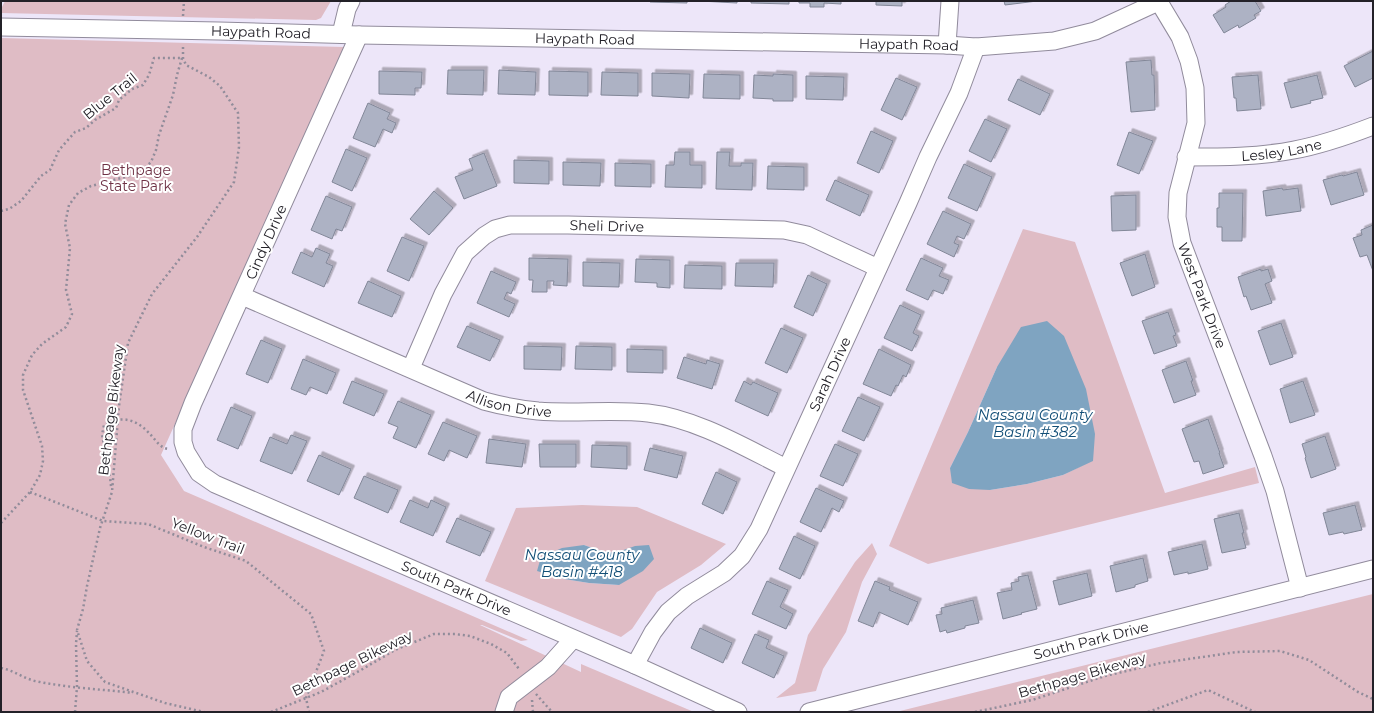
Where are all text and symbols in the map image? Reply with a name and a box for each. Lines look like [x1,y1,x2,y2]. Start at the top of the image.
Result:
street label: Haypath Road [211,22,311,43]
street label: Haypath Road [535,29,635,49]
street label: Haypath Road [859,35,959,55]
street label: Blue Trail [79,69,141,123]
street label: Lesley Lane [1241,135,1324,165]
park label: Bethpage State Park [100,161,173,195]
street label: Cindy Drive [241,202,291,282]
street label: Sheli Drive [569,216,644,236]
street label: West Park Drive [1174,240,1230,351]
street label: Sarah Drive [805,334,855,414]
street label: Bethpage Bikeway [94,343,128,477]
street label: Allison Drive [464,385,552,421]
water label: Nassau County Basin #382 [978,405,1093,441]
street label: Yellow Trail [169,514,247,558]
water label: Nassau County Basin #418 [525,545,640,581]
street label: South Park Drive [399,556,514,620]
street label: South Park Drive [1032,617,1151,664]
street label: Bethpage Bikeway [289,626,416,700]
street label: Bethpage Bikeway [1016,648,1148,702]

